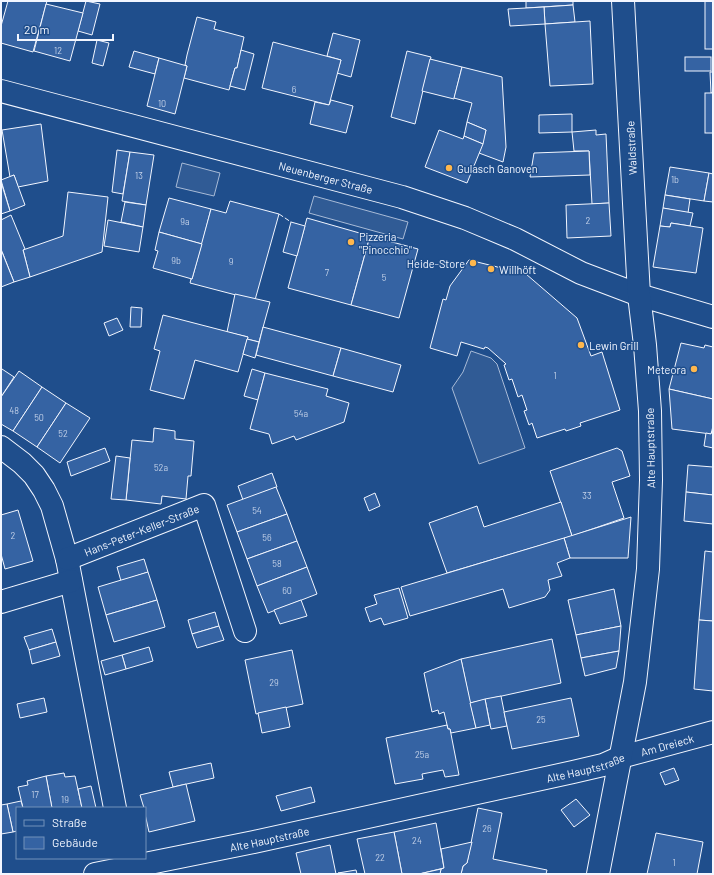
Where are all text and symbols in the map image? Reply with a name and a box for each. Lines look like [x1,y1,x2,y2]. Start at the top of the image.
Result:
scale bar [18,16,113,42]
text: 20 m [24,22,50,36]
house number: 12 [54,45,62,56]
house number: 6 [292,84,297,95]
house number: 10 [158,98,166,109]
street label: Waldstraße [623,120,639,175]
street label: Neuenberger Straße [277,158,374,196]
place label: Gulasch Ganoven [457,162,538,175]
marker: Gulasch Ganoven [444,163,454,173]
house number: 13 [135,170,143,181]
house number: 1b [671,174,679,185]
house number: 2 [586,215,591,226]
house number: 9a [180,216,190,227]
place label: Pizzeria "Pinocchio" [359,230,412,256]
marker: Pizzeria "Pinocchio" [346,237,356,247]
house number: 9b [171,255,181,266]
house number: 9 [229,256,234,267]
place label: Heide-Store [407,257,465,270]
marker: Heide-Store [468,258,478,268]
place label: Willhöft [499,263,536,276]
marker: Willhöft [486,264,496,274]
house number: 7 [325,267,330,278]
house number: 5 [382,272,387,283]
place label: Lewin Grill [589,339,638,352]
marker: Lewin Grill [576,340,586,350]
place label: Meteora [647,363,686,376]
marker: Meteora [689,364,699,374]
house number: 1 [553,370,557,381]
house number: 48 [9,405,19,416]
street label: Alte Hauptstraße [643,407,657,488]
house number: 54a [294,408,308,419]
house number: 50 [34,412,44,423]
house number: 52 [58,428,68,439]
house number: 52a [154,462,168,473]
house number: 33 [582,490,592,501]
street label: Hans-Peter-Keller-Straße [82,501,201,558]
house number: 54 [252,505,262,516]
house number: 2 [11,530,16,541]
house number: 56 [262,532,272,543]
house number: 58 [272,558,282,569]
house number: 60 [282,585,292,596]
house number: 29 [269,677,279,688]
house number: 25 [536,714,546,725]
street label: Am Dreieck [639,731,696,758]
house number: 25a [415,749,429,760]
street label: Alte Hauptstraße [545,750,626,784]
house number: 17 [31,789,39,800]
house number: 19 [61,794,69,805]
legend [16,807,146,859]
text: Straße [52,815,87,829]
house number: 26 [482,823,492,834]
street label: Alte Hauptstraße [229,824,310,853]
text: Gebäude [52,835,98,849]
house number: 24 [412,835,422,846]
house number: 22 [375,852,385,863]
house number: 1 [672,857,676,868]

